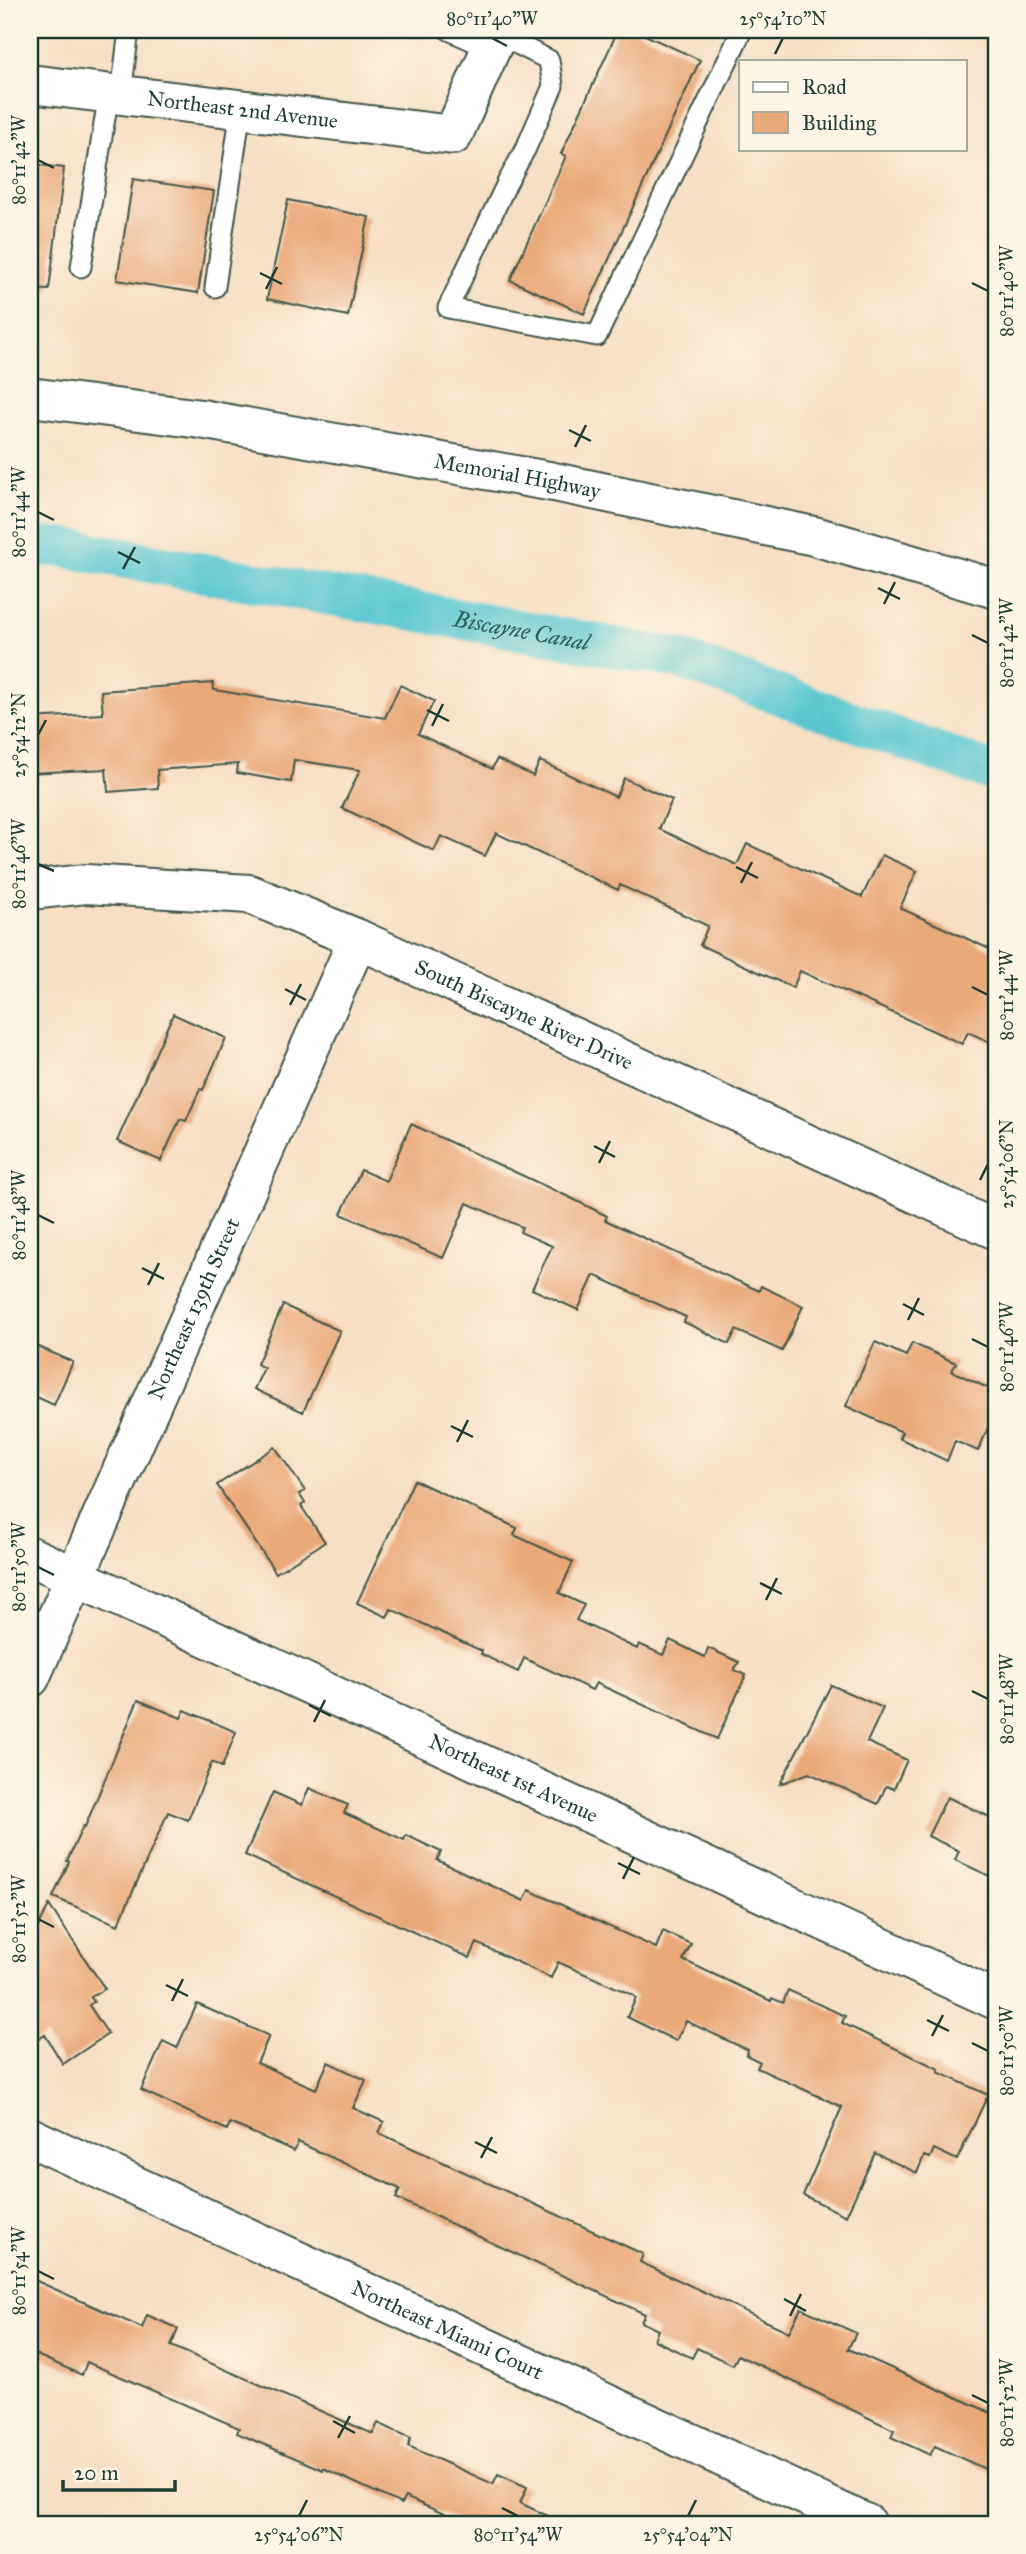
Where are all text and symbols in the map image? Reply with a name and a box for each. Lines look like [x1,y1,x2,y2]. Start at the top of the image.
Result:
text: 80°11'40"W [446,8,539,30]
text: 25°54'10"N [739,8,827,30]
legend [739,60,967,150]
text: Road [802,74,847,100]
street label: Northeast 2nd Avenue [145,85,340,134]
text: Building [802,110,876,136]
text: 80°11'42"W [8,114,30,205]
text: 80°11'40"W [996,244,1018,337]
street label: Memorial Highway [432,448,604,505]
text: 80°11'44"W [8,466,30,557]
text: 80°11'42"W [996,597,1018,688]
water label: Biscayne Canal [450,604,594,657]
text: 25°54'12"N [8,692,30,778]
text: 80°11'46"W [8,818,30,909]
text: 80°11'44"W [996,949,1018,1040]
street label: South Biscayne River Drive [411,954,637,1076]
text: 25°54'06"N [996,1119,1018,1209]
text: 80°11'48"W [8,1169,30,1260]
street label: Northeast 139th Street [142,1213,246,1404]
text: 80°11'46"W [996,1301,1018,1392]
text: 80°11'50"W [8,1521,30,1612]
text: 80°11'48"W [996,1653,1018,1744]
street label: Northeast 1st Avenue [425,1728,602,1828]
text: 80°11'52"W [8,1874,30,1963]
text: 80°11'50"W [996,2005,1018,2096]
text: 80°11'54"W [8,2226,30,2315]
street label: Northeast Miami Court [348,2275,548,2386]
text: 80°11'52"W [996,2358,1018,2447]
scale bar [63,2449,175,2493]
text: 20 m [74,2460,119,2486]
text: 25°54'06"N [254,2524,344,2546]
text: 80°11'54"W [474,2524,563,2546]
text: 25°54'04"N [643,2524,733,2546]

